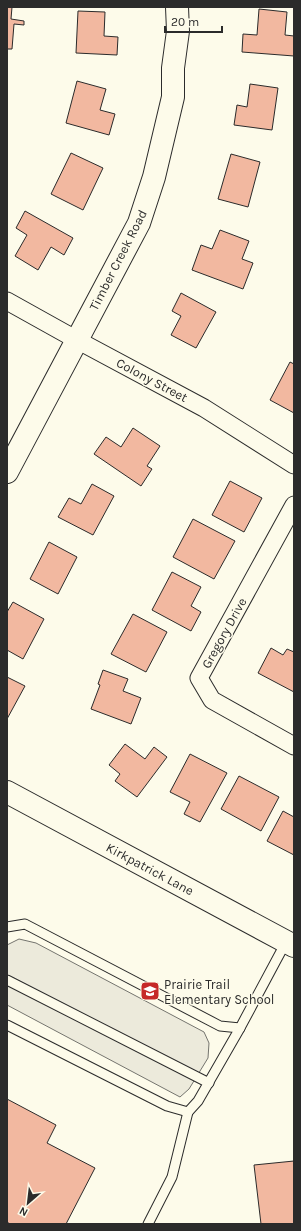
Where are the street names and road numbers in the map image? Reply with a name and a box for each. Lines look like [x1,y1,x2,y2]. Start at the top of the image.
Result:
street label: Timber Creek Road [86,207,150,313]
street label: Colony Street [114,355,190,405]
street label: Gregory Drive [198,595,250,671]
street label: Kirkpatrick Lane [104,840,197,899]

